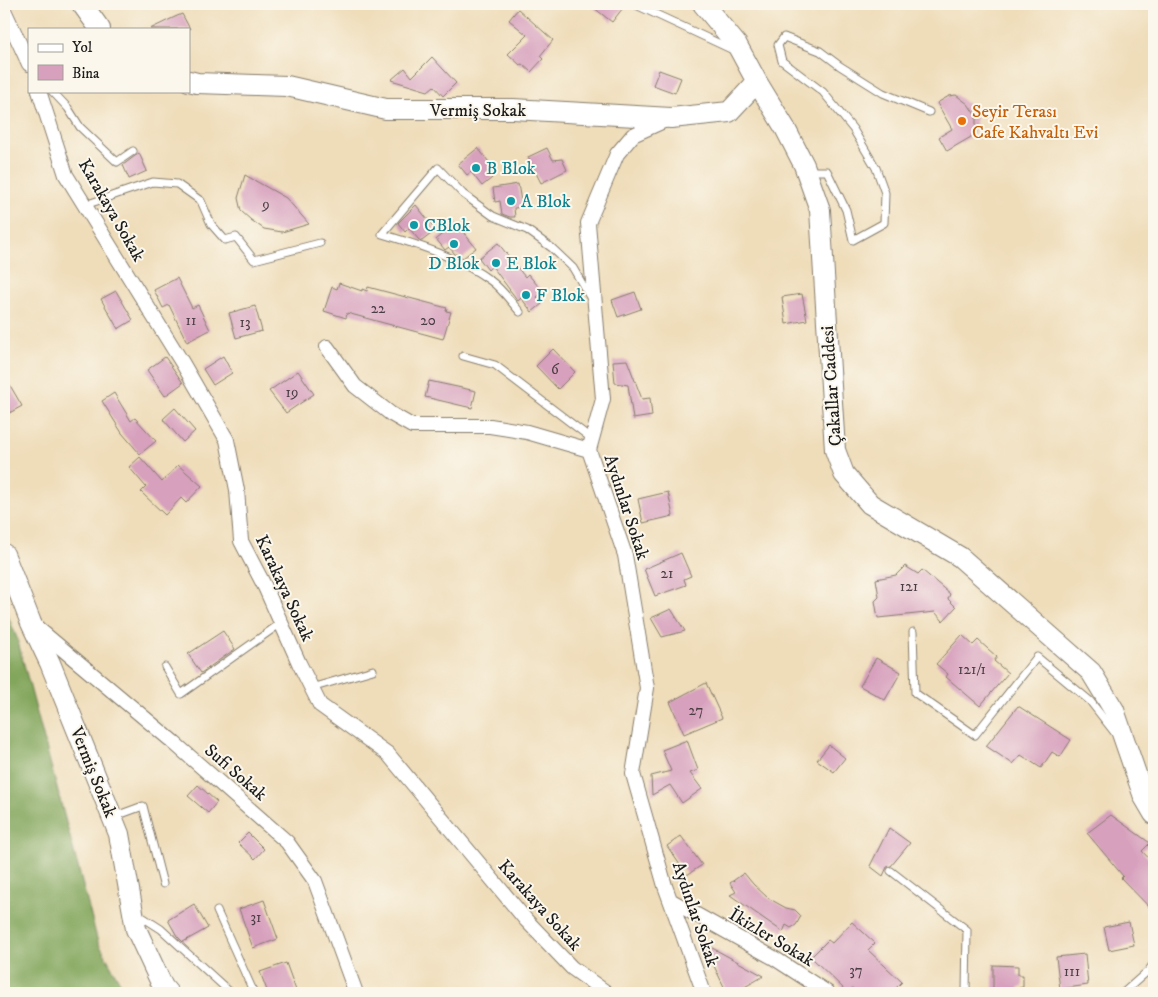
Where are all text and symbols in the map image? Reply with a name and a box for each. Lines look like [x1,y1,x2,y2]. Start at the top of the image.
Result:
legend [28,28,190,92]
text: Yol [72,38,93,57]
text: Bina [72,64,100,83]
street label: Vermiş Sokak [429,100,526,122]
place label: Seyir Terası Cafe Kahvaltı Evi [972,101,1098,144]
marker: Seyir Terası Cafe Kahvaltı Evi [956,115,968,127]
street label: Karakaya Sokak [73,155,149,266]
place label: B Blok [486,158,536,180]
marker: B Blok [470,162,482,174]
place label: A Blok [521,191,571,213]
house number: 9 [261,195,270,214]
marker: A Blok [505,195,517,207]
place label: CBlok [424,215,470,237]
marker: CBlok [408,219,420,231]
marker: D Blok [448,238,460,250]
place label: D Blok [428,253,480,275]
place label: E Blok [506,253,557,275]
marker: E Blok [490,257,502,269]
place label: F Blok [536,285,585,307]
marker: F Blok [520,289,532,301]
house number: 22 [371,299,386,318]
house number: 11 [185,311,197,330]
house number: 20 [420,311,436,330]
house number: 13 [239,313,251,332]
street label: Çakallar Caddesi [817,325,847,447]
house number: 6 [551,360,560,379]
house number: 19 [286,383,298,402]
street label: Aydınlar Sokak [599,452,653,563]
street label: Karakaya Sokak [250,532,318,645]
house number: 21 [661,564,673,583]
house number: 121 [900,577,918,596]
house number: 121/1 [958,660,986,679]
house number: 27 [689,701,704,720]
street label: Vermiş Sokak [64,723,121,821]
street label: Sufi Sokak [200,740,271,806]
street label: Karakaya Sokak [493,856,586,956]
street label: Aydınlar Sokak [667,859,723,970]
street label: İkizler Sokak [725,903,819,972]
house number: 31 [250,908,262,927]
house number: 37 [849,961,863,980]
house number: 111 [1064,962,1080,981]

